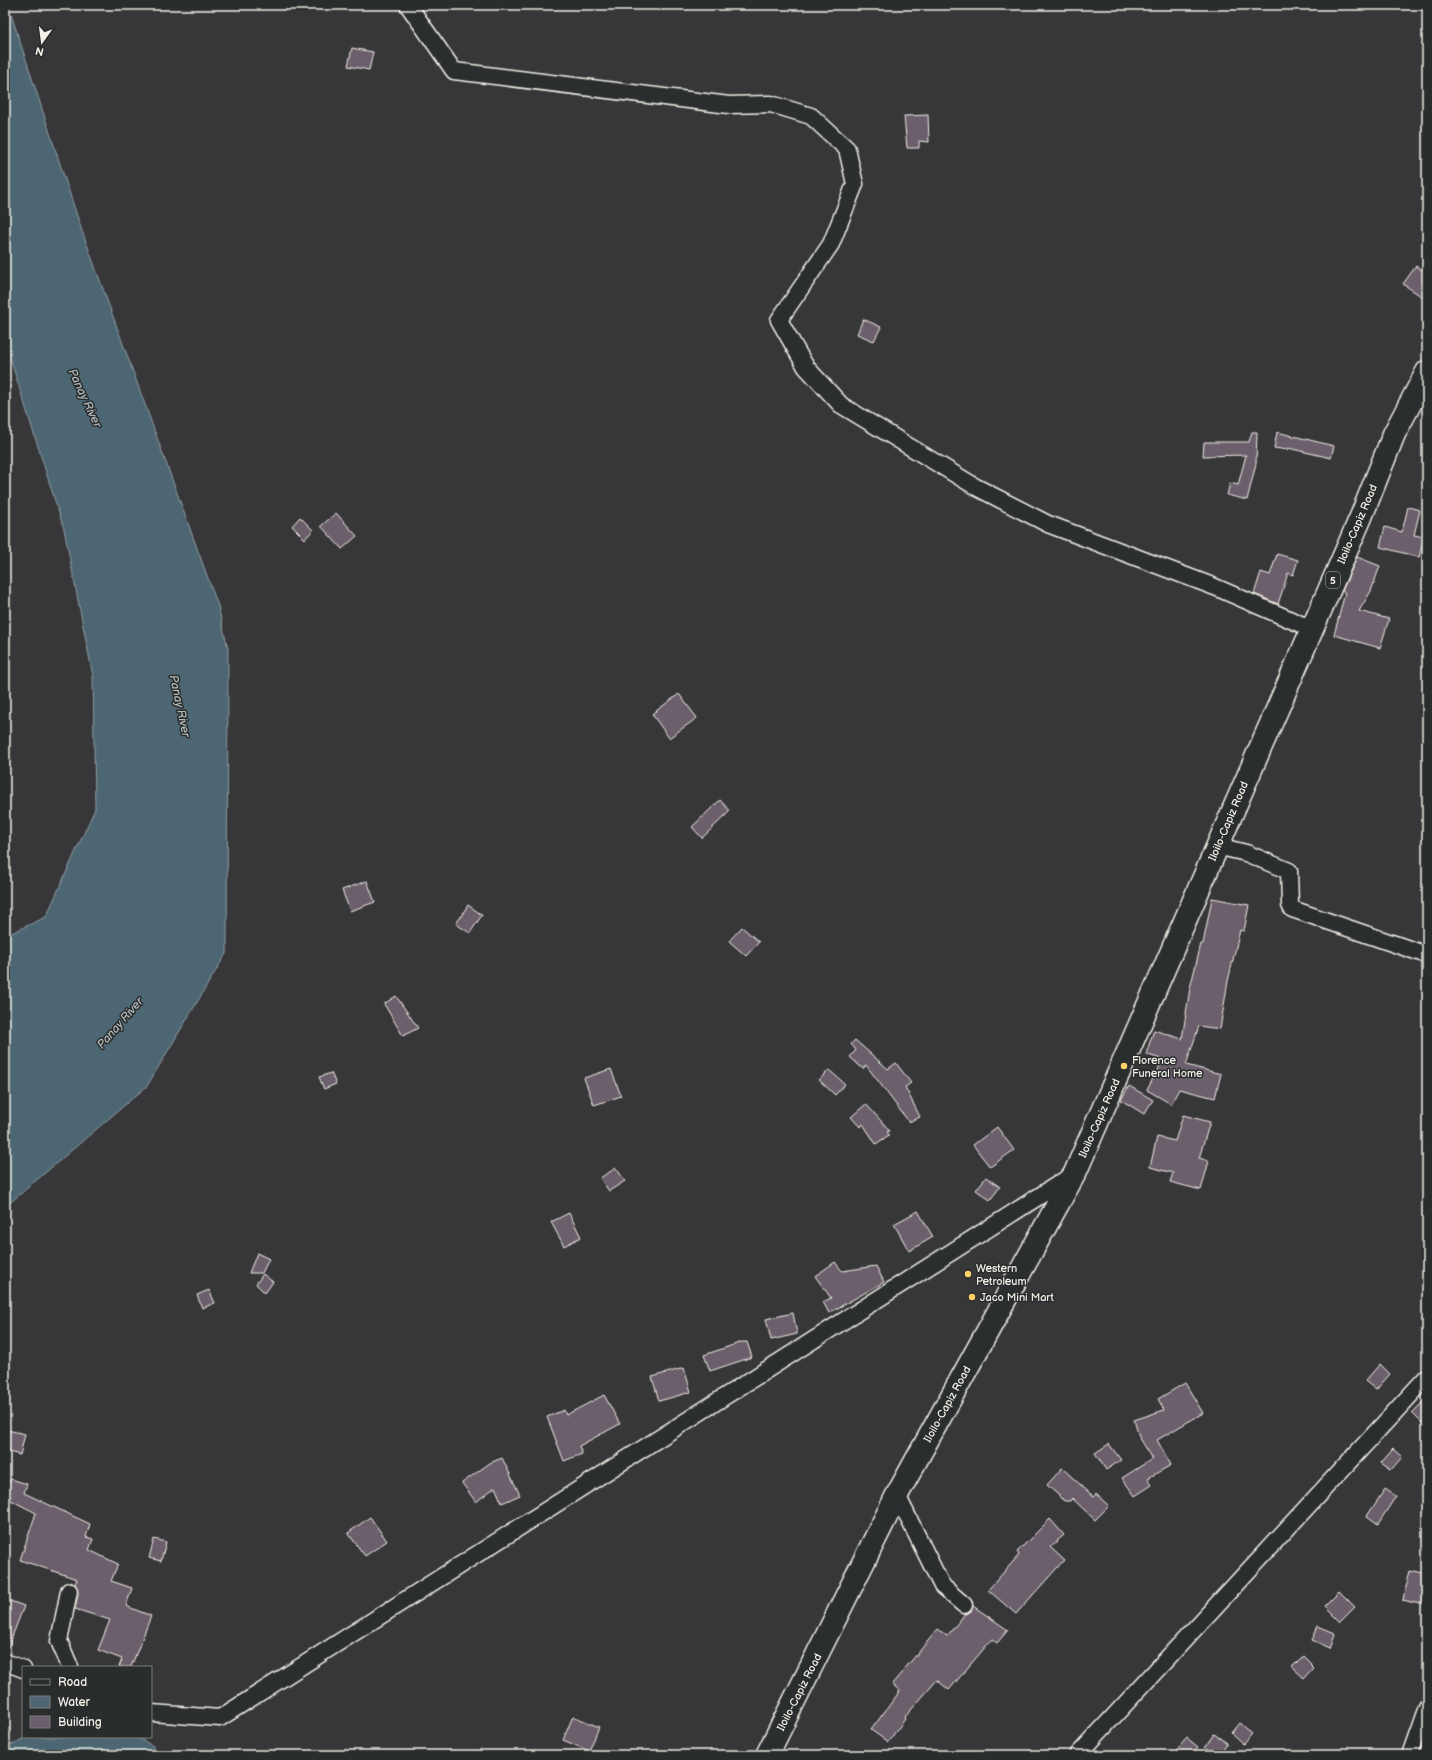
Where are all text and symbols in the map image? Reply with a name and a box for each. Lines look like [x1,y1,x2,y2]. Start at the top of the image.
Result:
north arrow [22,22,62,62]
text: N [34,44,45,59]
water label: Panay River [64,366,105,432]
street label: Iloilo-Capiz Road [1335,482,1380,566]
road number: 5 [1326,572,1340,588]
water label: Panay River [166,674,194,740]
street label: Iloilo-Capiz Road [1206,779,1251,863]
water label: Panay River [94,993,148,1052]
place label: Florence Funeral Home [1132,1054,1203,1080]
marker: Florence Funeral Home [1119,1061,1129,1071]
street label: Iloilo-Capiz Road [1076,1077,1123,1160]
place label: Western Petroleum [976,1262,1027,1288]
marker: Western Petroleum [963,1269,973,1279]
place label: Jaco Mini Mart [980,1291,1054,1304]
marker: Jaco Mini Mart [967,1292,977,1302]
street label: Iloilo-Capiz Road [921,1364,974,1445]
street label: Iloilo-Capiz Road [774,1651,825,1733]
legend [22,1666,152,1738]
text: Road [58,1675,87,1690]
text: Water [58,1695,90,1710]
text: Building [58,1715,102,1730]

